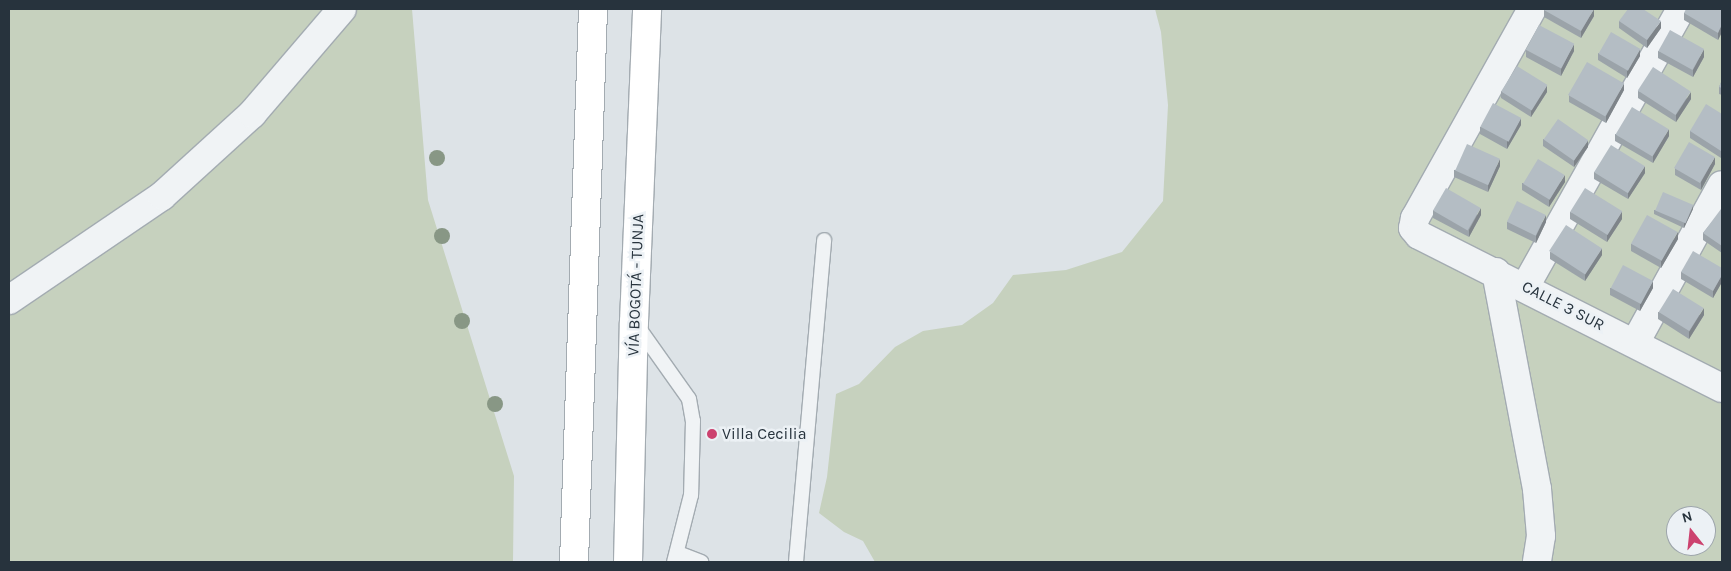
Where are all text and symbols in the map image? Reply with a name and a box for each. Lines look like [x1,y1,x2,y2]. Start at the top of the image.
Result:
street label: VÍA BOGOTÁ - TUNJA [624,214,648,356]
street label: CALLE 3 SUR [1519,277,1607,335]
place label: Villa Cecilia [722,424,806,444]
marker: Villa Cecilia [706,428,718,440]
north arrow [1666,506,1716,556]
text: N [1680,508,1694,527]

